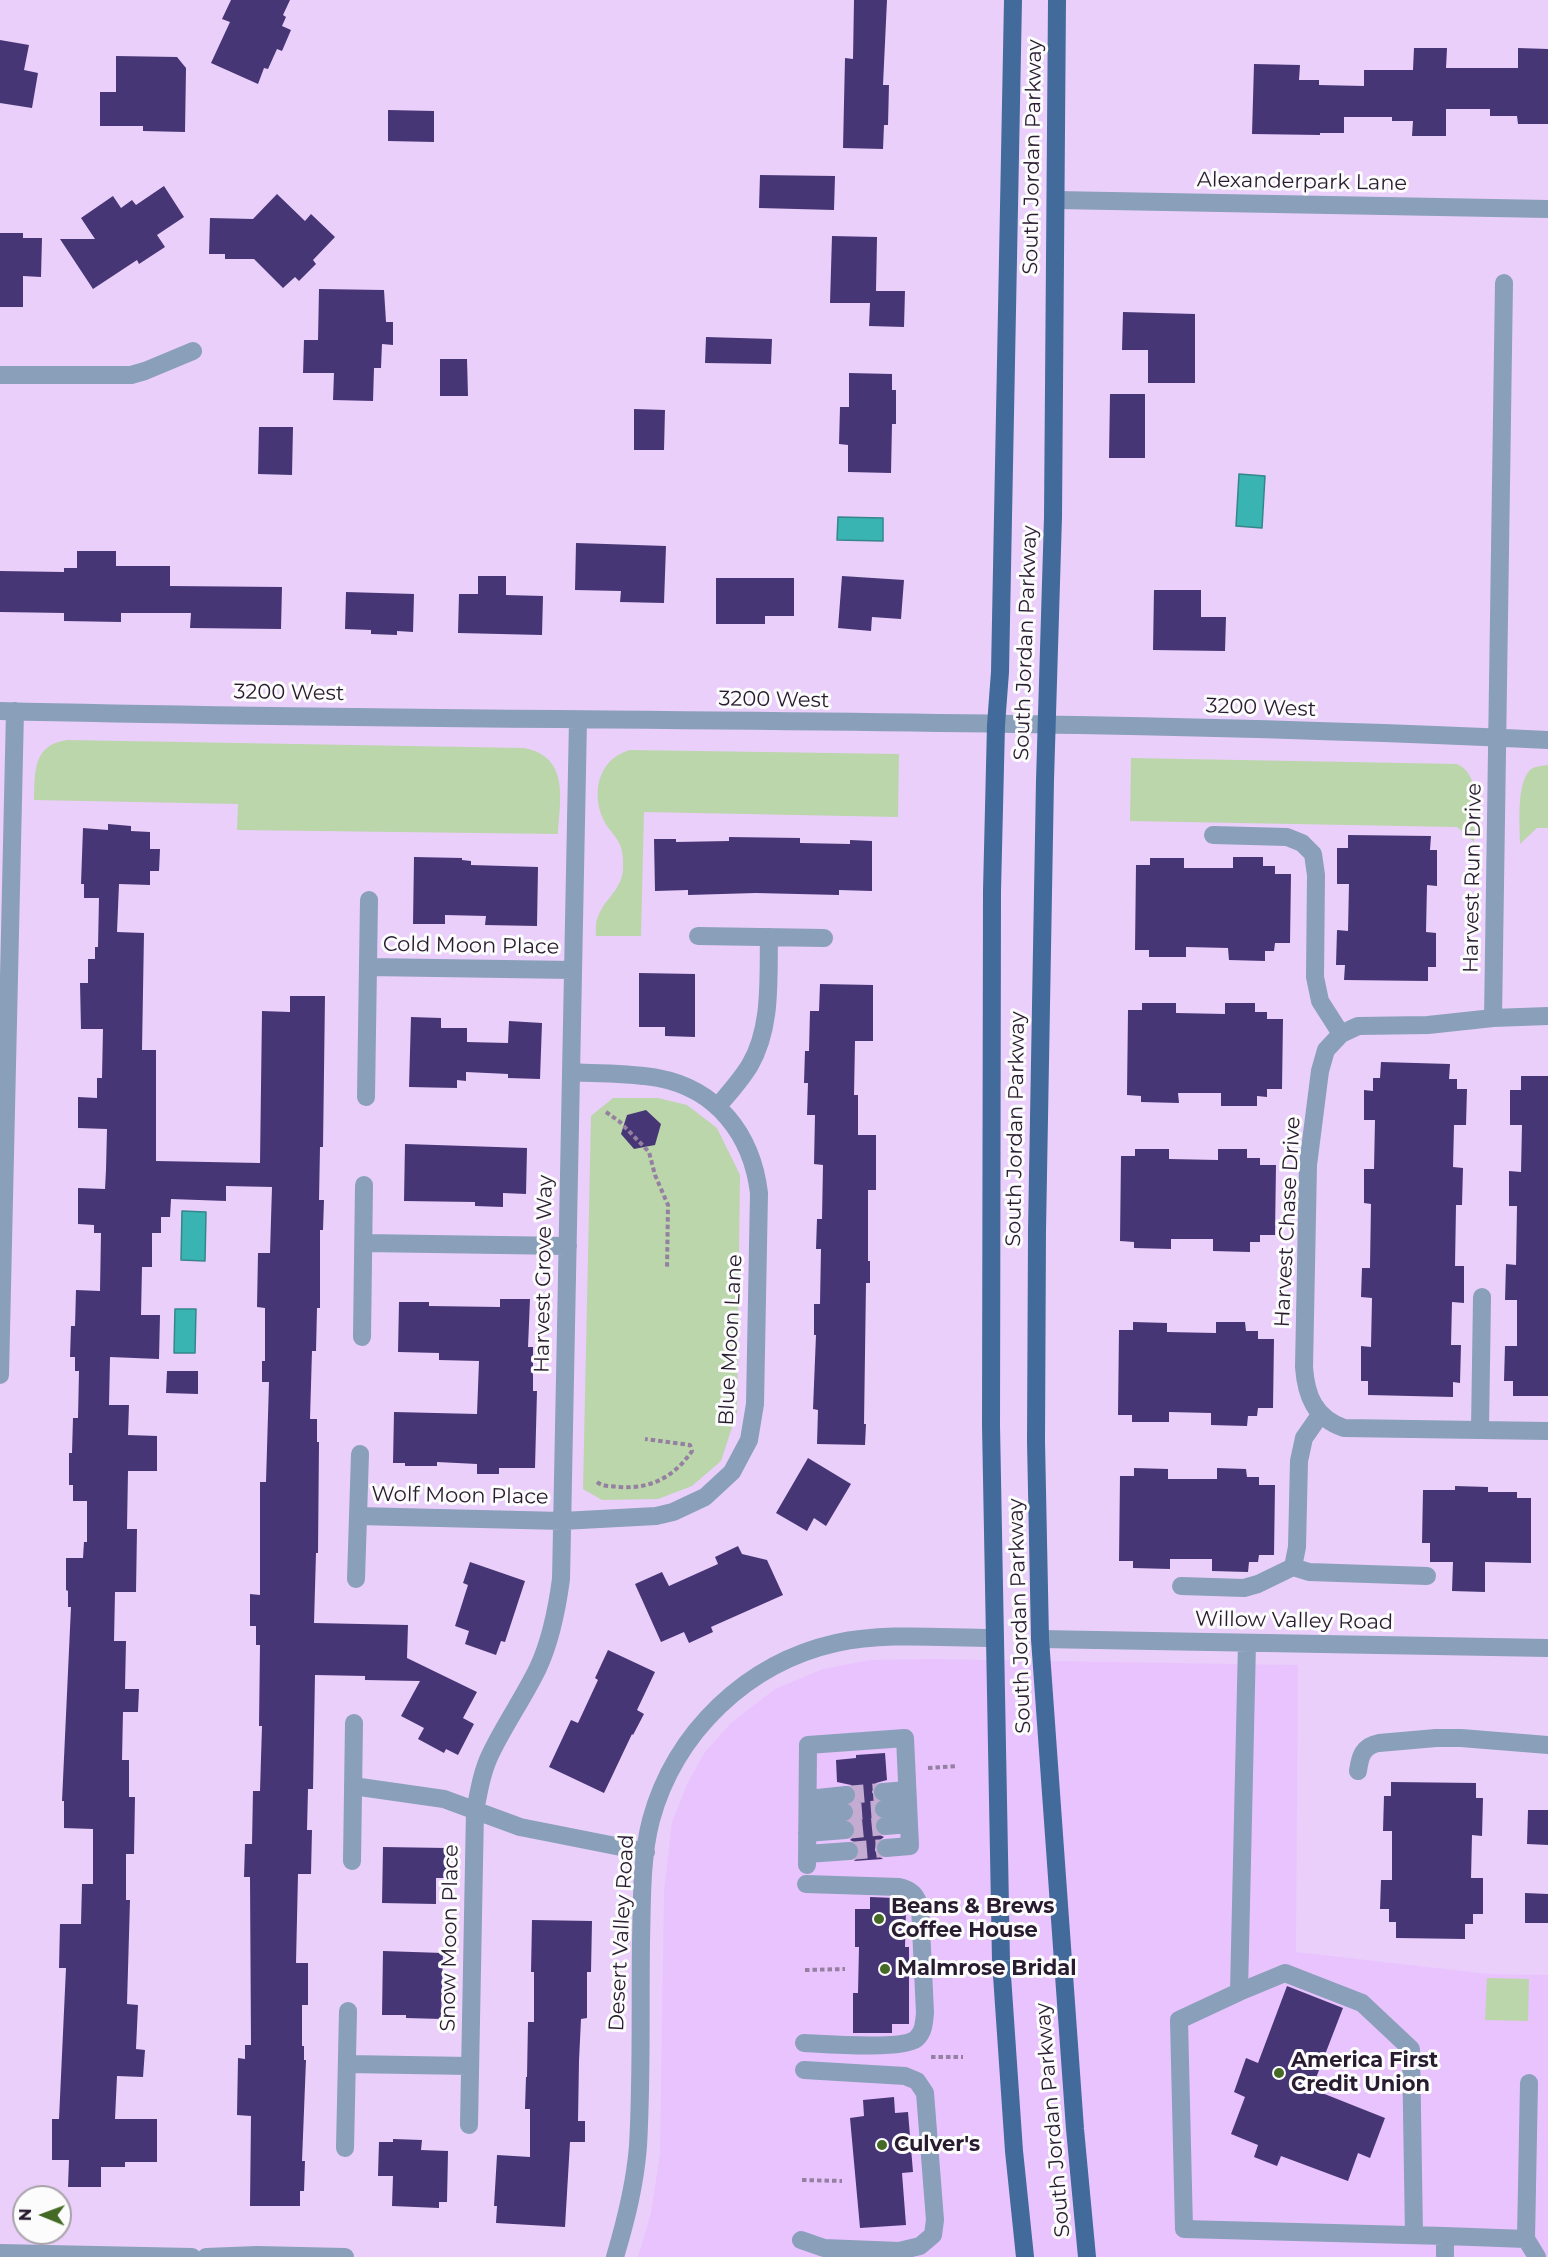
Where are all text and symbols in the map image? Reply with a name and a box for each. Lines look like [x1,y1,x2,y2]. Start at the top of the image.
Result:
street label: South Jordan Parkway [1018,39,1048,275]
street label: Alexanderpark Lane [1197,168,1407,196]
street label: South Jordan Parkway [1009,525,1043,761]
street label: 3200 West [234,679,344,707]
street label: 3200 West [719,686,829,714]
street label: 3200 West [1205,693,1317,723]
street label: Harvest Run Drive [1459,783,1487,973]
street label: Cold Moon Place [383,932,559,960]
street label: South Jordan Parkway [1001,1011,1031,1247]
street label: Harvest Chase Drive [1270,1116,1306,1328]
street label: Harvest Grove Way [530,1175,558,1373]
street label: Blue Moon Lane [714,1254,748,1426]
street label: Wolf Moon Place [371,1482,549,1510]
street label: South Jordan Parkway [1003,1498,1037,1734]
street label: Willow Valley Road [1195,1607,1393,1635]
street label: Desert Valley Road [604,1834,640,2032]
street label: Snow Moon Place [436,1844,464,2032]
place label: Beans & Brews Coffee House [891,1894,1054,1944]
marker: Beans & Brews Coffee House [872,1912,886,1926]
place label: Malmrose Bridal [897,1956,1077,1982]
marker: Malmrose Bridal [878,1962,892,1976]
street label: South Jordan Parkway [1030,2002,1076,2238]
place label: America First Credit Union [1291,2048,1438,2098]
marker: America First Credit Union [1272,2066,1286,2080]
place label: Culver's [894,2132,980,2158]
marker: Culver's [875,2138,889,2152]
north arrow [12,2185,72,2245]
text: N [16,2208,35,2221]

